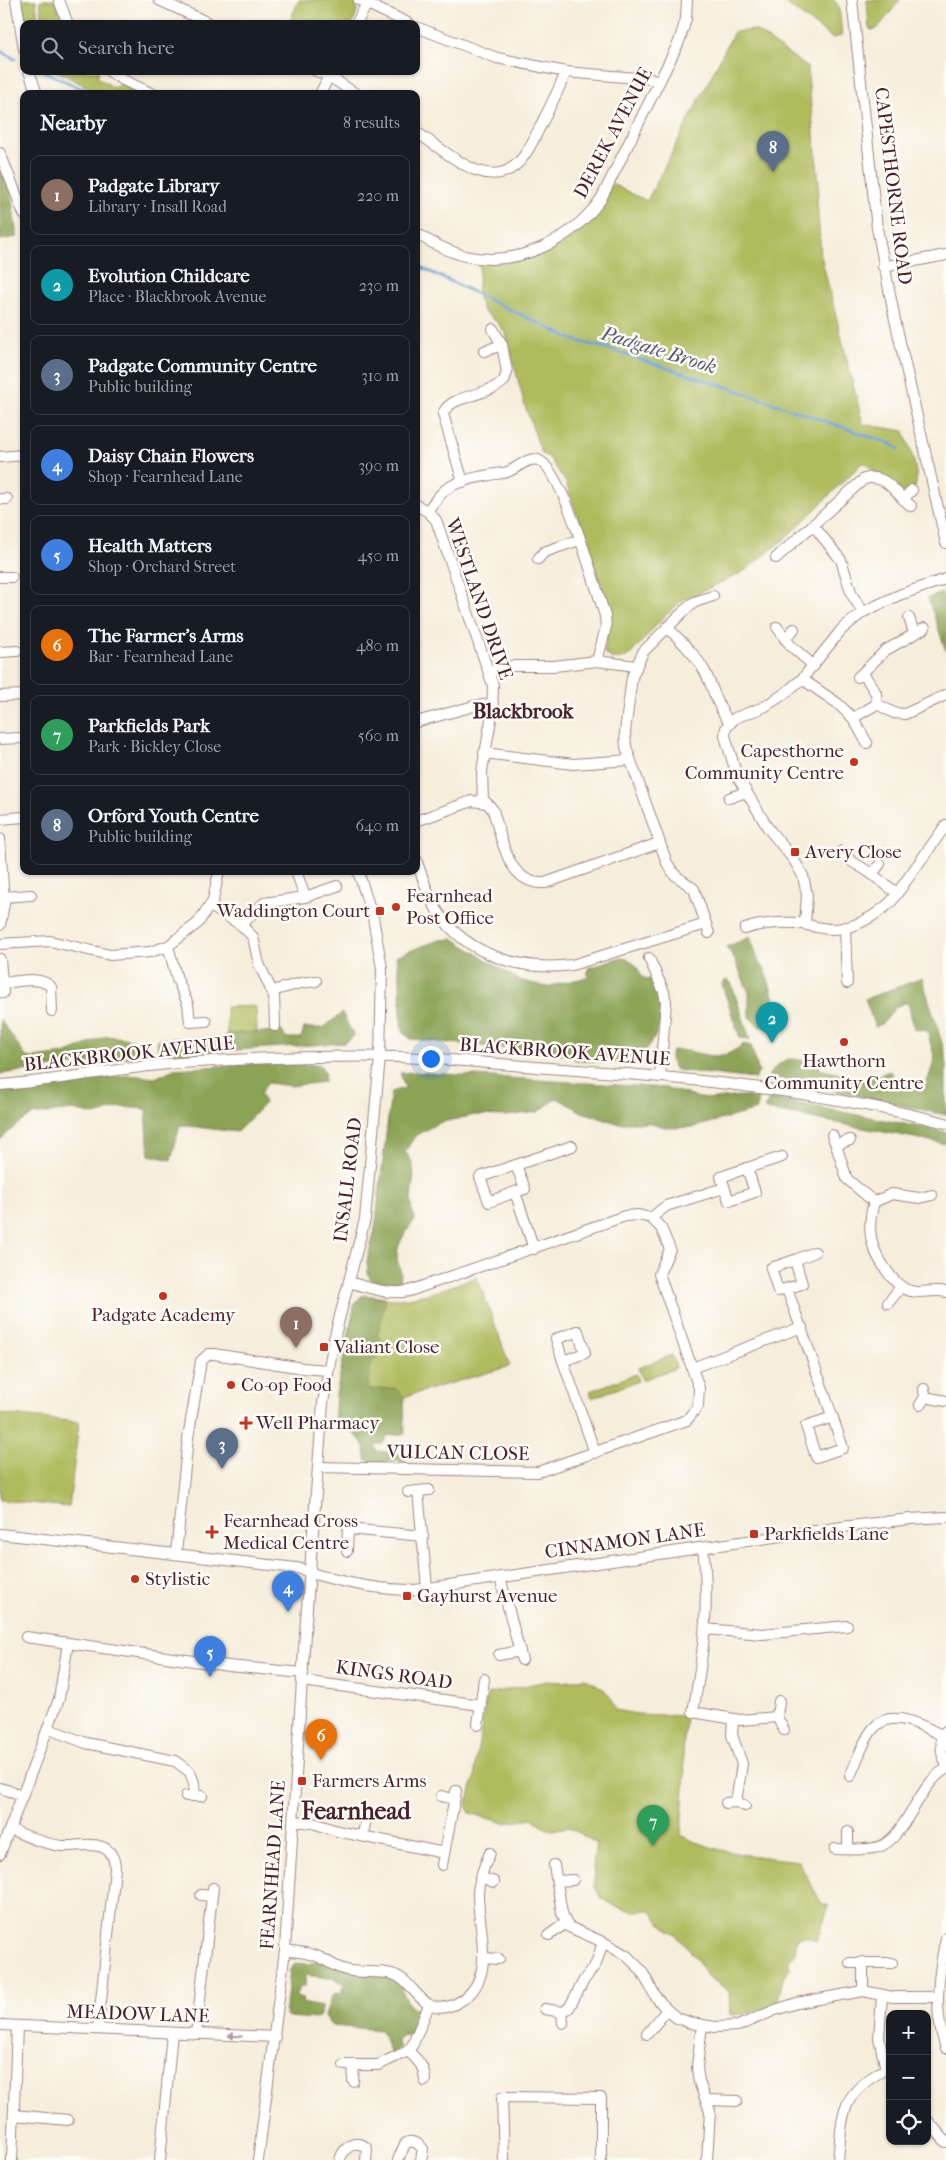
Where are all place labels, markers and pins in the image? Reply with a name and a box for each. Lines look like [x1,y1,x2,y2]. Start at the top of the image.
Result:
pin: 8 [757,131,789,172]
place label: Capesthorne Community Centre [685,740,844,784]
marker: Capesthorne Community Centre [848,756,860,768]
place label: Avery Close [804,841,902,863]
marker: Avery Close [789,846,801,858]
place label: Fearnhead Post Office [406,885,494,929]
place label: Waddington Court [216,900,370,922]
marker: Fearnhead Post Office [390,901,402,913]
marker: Waddington Court [374,905,386,917]
pin: 2 [756,1002,788,1043]
marker: Hawthorn Community Centre [838,1036,850,1048]
place label: Hawthorn Community Centre [764,1050,924,1094]
marker: Padgate Academy [157,1290,169,1302]
place label: Padgate Academy [91,1304,236,1326]
pin: 1 [280,1307,312,1348]
place label: Valiant Close [333,1336,439,1358]
marker: Valiant Close [318,1341,330,1353]
place label: Co-op Food [241,1374,333,1396]
marker: Co-op Food [225,1379,237,1391]
place label: Well Pharmacy [255,1412,380,1434]
marker: Well Pharmacy [240,1417,252,1429]
pin: 3 [206,1428,238,1469]
place label: Fearnhead Cross Medical Centre [223,1510,358,1554]
place label: Parkfields Lane [764,1523,889,1545]
marker: Fearnhead Cross Medical Centre [205,1525,219,1539]
marker: Parkfields Lane [748,1528,760,1540]
place label: Stylistic [145,1568,210,1590]
pin: 4 [272,1571,304,1612]
marker: Stylistic [129,1573,141,1585]
place label: Gayhurst Avenue [417,1585,557,1607]
marker: Gayhurst Avenue [401,1590,413,1602]
pin: 5 [194,1636,226,1677]
pin: 6 [305,1719,337,1760]
place label: Farmers Arms [312,1770,426,1792]
marker: Farmers Arms [296,1775,308,1787]
pin: 7 [637,1805,669,1846]

